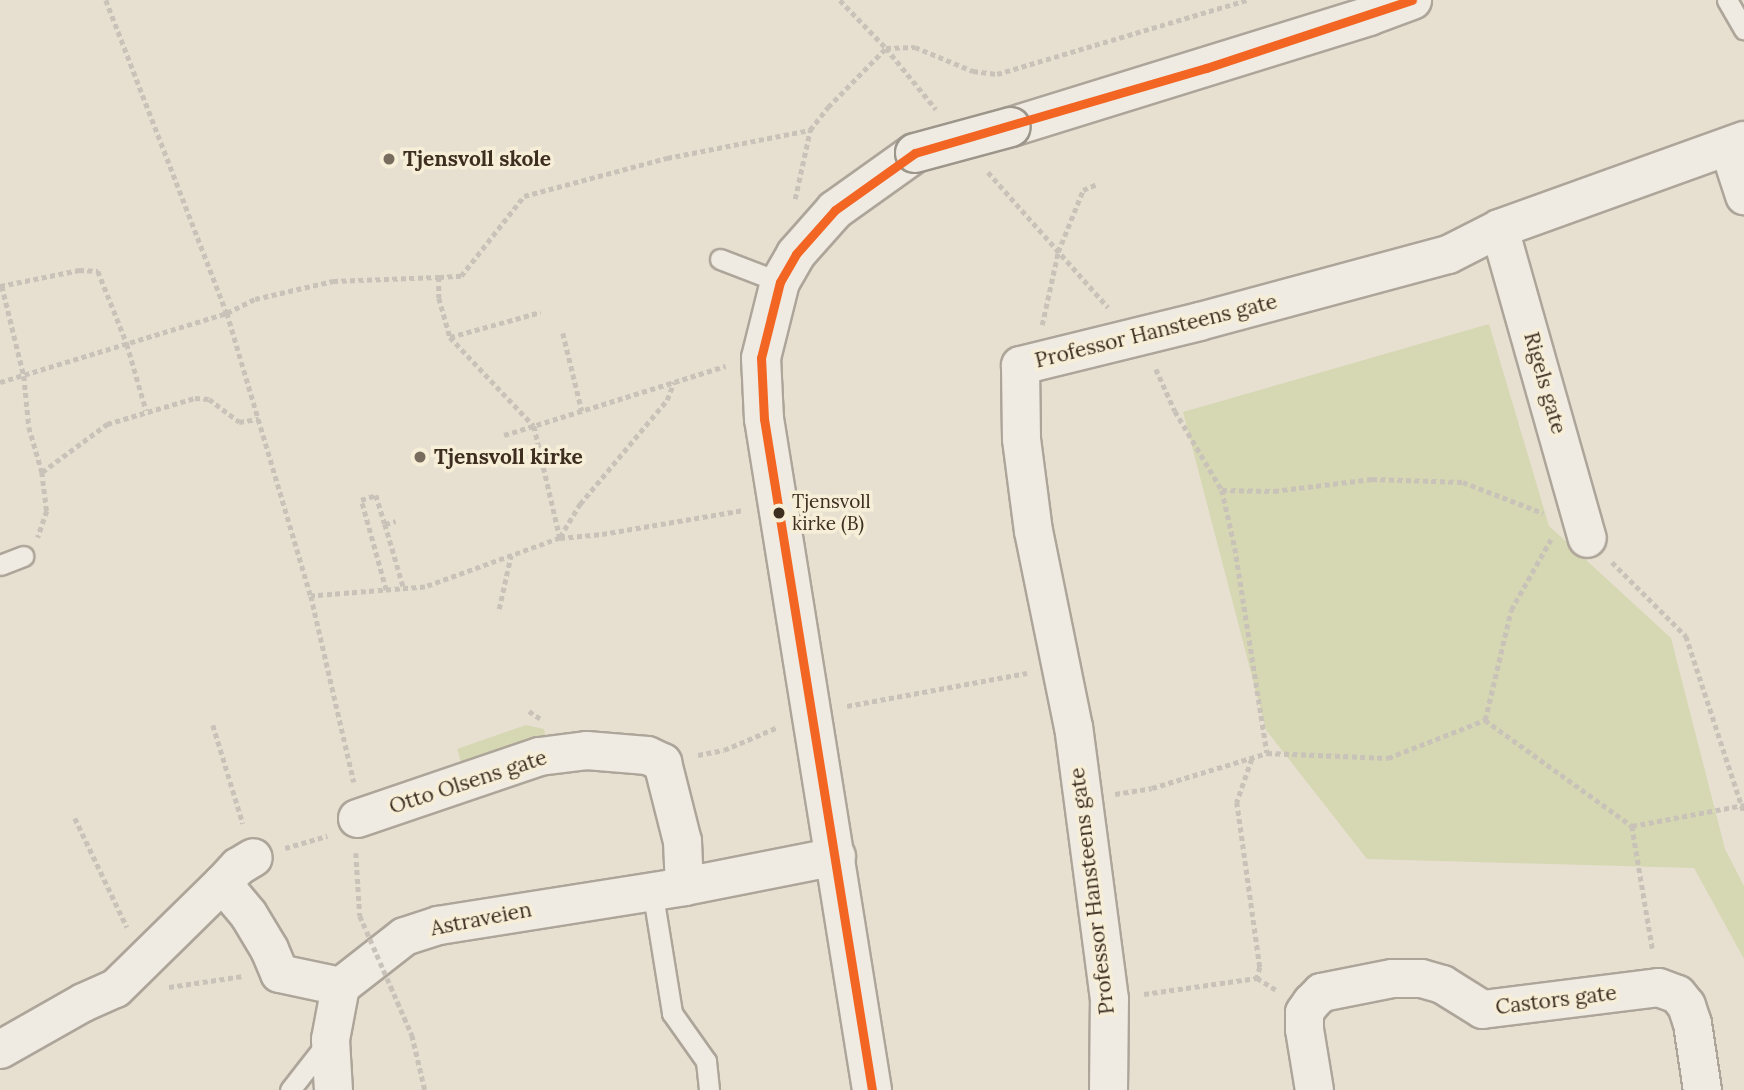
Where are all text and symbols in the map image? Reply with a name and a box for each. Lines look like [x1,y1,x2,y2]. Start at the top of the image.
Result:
place label: Tjensvoll skole [403,146,551,172]
marker: Tjensvoll skole [381,151,397,167]
street label: Professor Hansteens gate [1032,289,1280,373]
street label: Rigels gate [1518,329,1572,437]
place label: Tjensvoll kirke [434,444,583,470]
marker: Tjensvoll kirke [412,449,428,465]
place label: Tjensvoll kirke (B) [792,491,871,535]
marker: Tjensvoll kirke (B) [772,506,786,520]
street label: Otto Olsens gate [386,745,550,819]
street label: Professor Hansteens gate [1064,766,1120,1016]
street label: Astraveien [428,897,534,941]
street label: Castors gate [1494,980,1618,1020]

